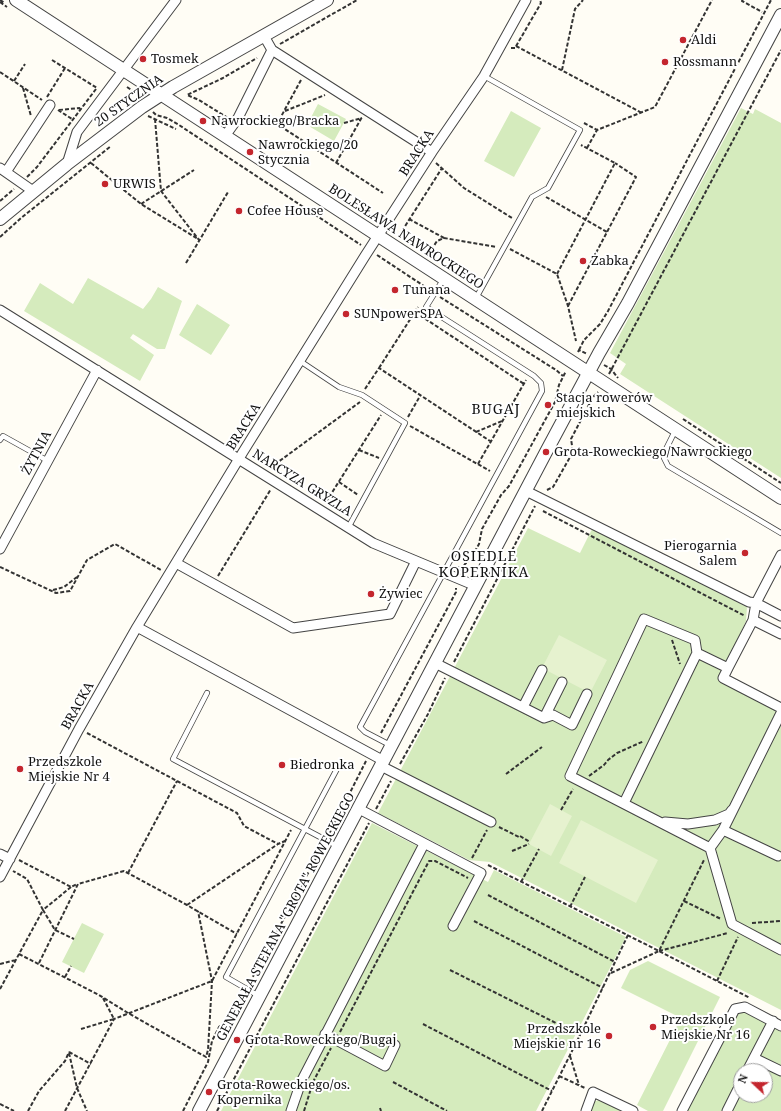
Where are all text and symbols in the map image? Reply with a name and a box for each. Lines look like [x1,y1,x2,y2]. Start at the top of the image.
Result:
place label: Aldi [691,32,716,48]
marker: Aldi [678,35,688,45]
place label: Tosmek [151,51,199,67]
marker: Tosmek [138,54,148,64]
place label: Rossmann [673,54,737,70]
marker: Rossmann [660,57,670,67]
street label: 20 STYCZNIA [92,72,166,130]
place label: Nawrockiego/Bracka [211,113,339,129]
marker: Nawrockiego/Bracka [198,116,208,126]
street label: BRACKA [396,127,438,179]
place label: Nawrockiego/20 Stycznia [258,137,358,168]
marker: Nawrockiego/20 Stycznia [245,147,255,157]
place label: URWIS [113,176,156,192]
marker: URWIS [100,179,110,189]
street label: BOLESŁAWA NAWROCKIEGO [326,181,486,293]
place label: Cofee House [247,203,323,219]
marker: Cofee House [234,206,244,216]
place label: Żabka [591,253,629,269]
marker: Żabka [578,256,588,266]
place label: Tunana [403,282,451,298]
marker: Tunana [390,285,400,295]
place label: SUNpowerSPA [354,306,444,322]
marker: SUNpowerSPA [341,309,351,319]
place label: Stacja rowerów miejskich [556,390,653,421]
marker: Stacja rowerów miejskich [543,400,553,410]
street label: BRACKA [224,401,264,453]
district label: BUGAJ [471,402,521,418]
street label: ŻYTNIA [19,428,55,478]
place label: Grota-Roweckiego/Nawrockiego [554,444,752,460]
street label: NARCYZA GRYZLA [249,446,355,520]
marker: Grota-Roweckiego/Nawrockiego [541,447,551,457]
place label: Pierogarnia Salem [664,538,737,569]
marker: Pierogarnia Salem [740,548,750,558]
district label: OSIEDLE KOPERNIKA [439,549,529,582]
place label: Żywiec [379,586,423,602]
marker: Żywiec [366,589,376,599]
street label: BRACKA [59,679,97,733]
place label: Przedszkole Miejskie Nr 4 [28,754,110,785]
place label: Biedronka [290,757,355,773]
marker: Biedronka [277,760,287,770]
marker: Przedszkole Miejskie Nr 4 [15,764,25,774]
street label: GENERAŁA STEFANA "GROTA" ROWECKIEGO [214,790,358,1044]
place label: Przedszkole Miejskie Nr 16 [661,1012,750,1043]
place label: Przedszkole Miejskie nr 16 [513,1021,601,1052]
marker: Przedszkole Miejskie Nr 16 [648,1022,658,1032]
marker: Przedszkole Miejskie nr 16 [604,1031,614,1041]
place label: Grota-Roweckiego/Bugaj [245,1032,396,1048]
marker: Grota-Roweckiego/Bugaj [232,1035,242,1045]
north arrow [733,1063,773,1103]
text: N [734,1072,751,1086]
place label: Grota-Roweckiego/os. Kopernika [217,1077,350,1108]
marker: Grota-Roweckiego/os. Kopernika [204,1087,214,1097]

